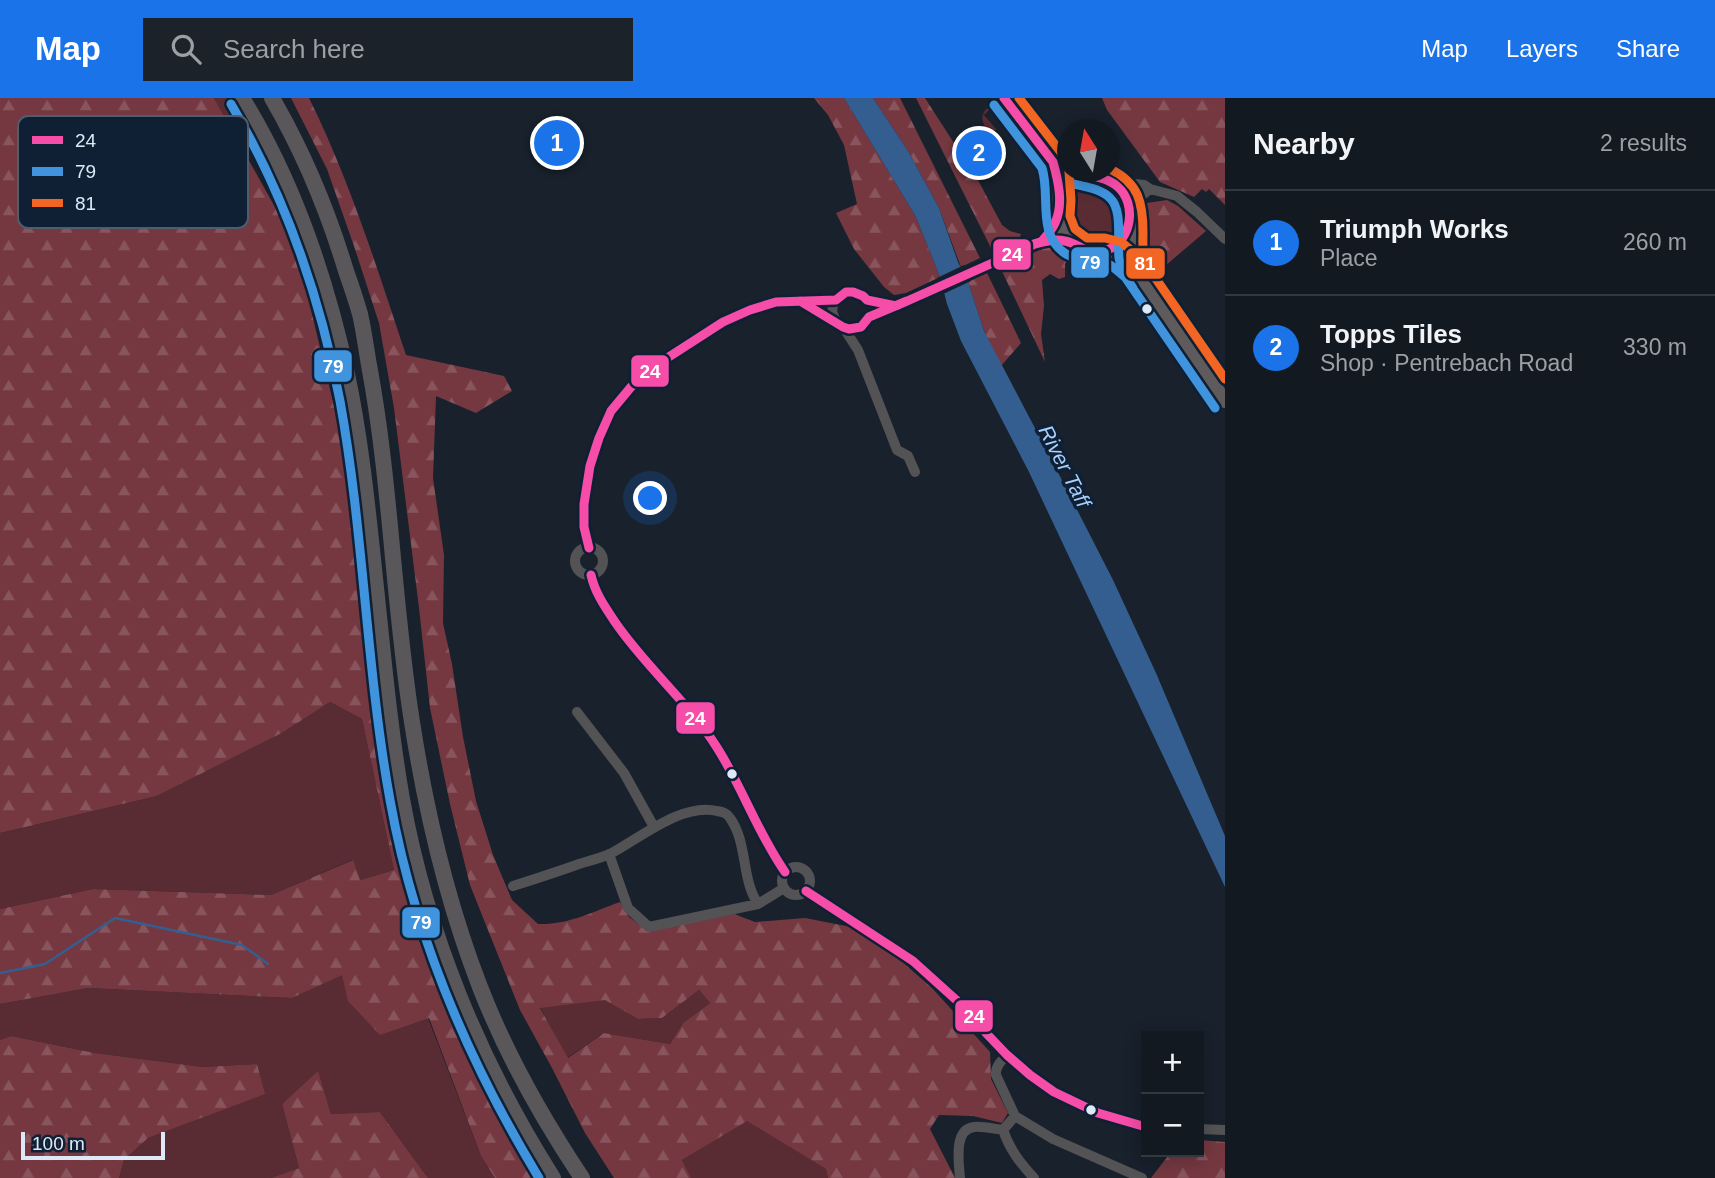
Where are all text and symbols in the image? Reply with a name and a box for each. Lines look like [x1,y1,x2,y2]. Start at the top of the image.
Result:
search box [143,18,633,81]
text: Map [35,30,101,67]
icon: search [167,30,205,68]
text: Search here [223,34,365,64]
text: Map [1421,35,1468,62]
text: Layers [1506,35,1578,62]
text: Share [1616,35,1680,62]
legend [18,116,248,228]
pin: 1 [534,117,580,169]
north arrow [1057,119,1120,182]
pin: 2 [956,127,1002,179]
text: Nearby [1253,127,1355,160]
text: 24 [75,130,97,151]
text: 2 results [1600,130,1687,156]
text: 79 [75,161,96,182]
text: 81 [75,193,96,214]
text: Triumph Works [1320,214,1509,244]
text: 1 [1270,229,1282,255]
text: 260 m [1623,229,1687,255]
line badge: 24 [992,238,1032,271]
text: 24 [1001,244,1023,265]
text: Place [1320,245,1378,271]
line badge: 79 [1070,246,1110,279]
line badge: 81 [1125,247,1166,280]
text: 79 [1079,252,1101,273]
text: 81 [1134,253,1156,274]
unlabelled marker [1140,302,1154,316]
text: Topps Tiles [1320,319,1462,349]
text: 2 [1270,334,1282,360]
text: 330 m [1623,334,1687,360]
line badge: 79 [313,349,353,383]
text: Shop · Pentrebach Road [1320,350,1573,376]
line badge: 24 [630,354,670,388]
text: 79 [322,356,344,377]
text: 24 [639,361,661,382]
water label: River Taff [1035,421,1096,513]
your location [633,481,667,515]
line badge: 24 [675,701,716,735]
text: 24 [684,708,706,729]
unlabelled marker [725,767,739,781]
line badge: 79 [401,906,441,939]
text: 79 [410,912,432,933]
line badge: 24 [954,999,994,1033]
text: 24 [963,1006,985,1027]
map controls [1141,1031,1204,1157]
button: + [1141,1031,1204,1094]
button: − [1141,1094,1204,1157]
unlabelled marker [1084,1103,1098,1117]
scale bar [21,1129,164,1161]
text: 100 m [32,1133,85,1154]

